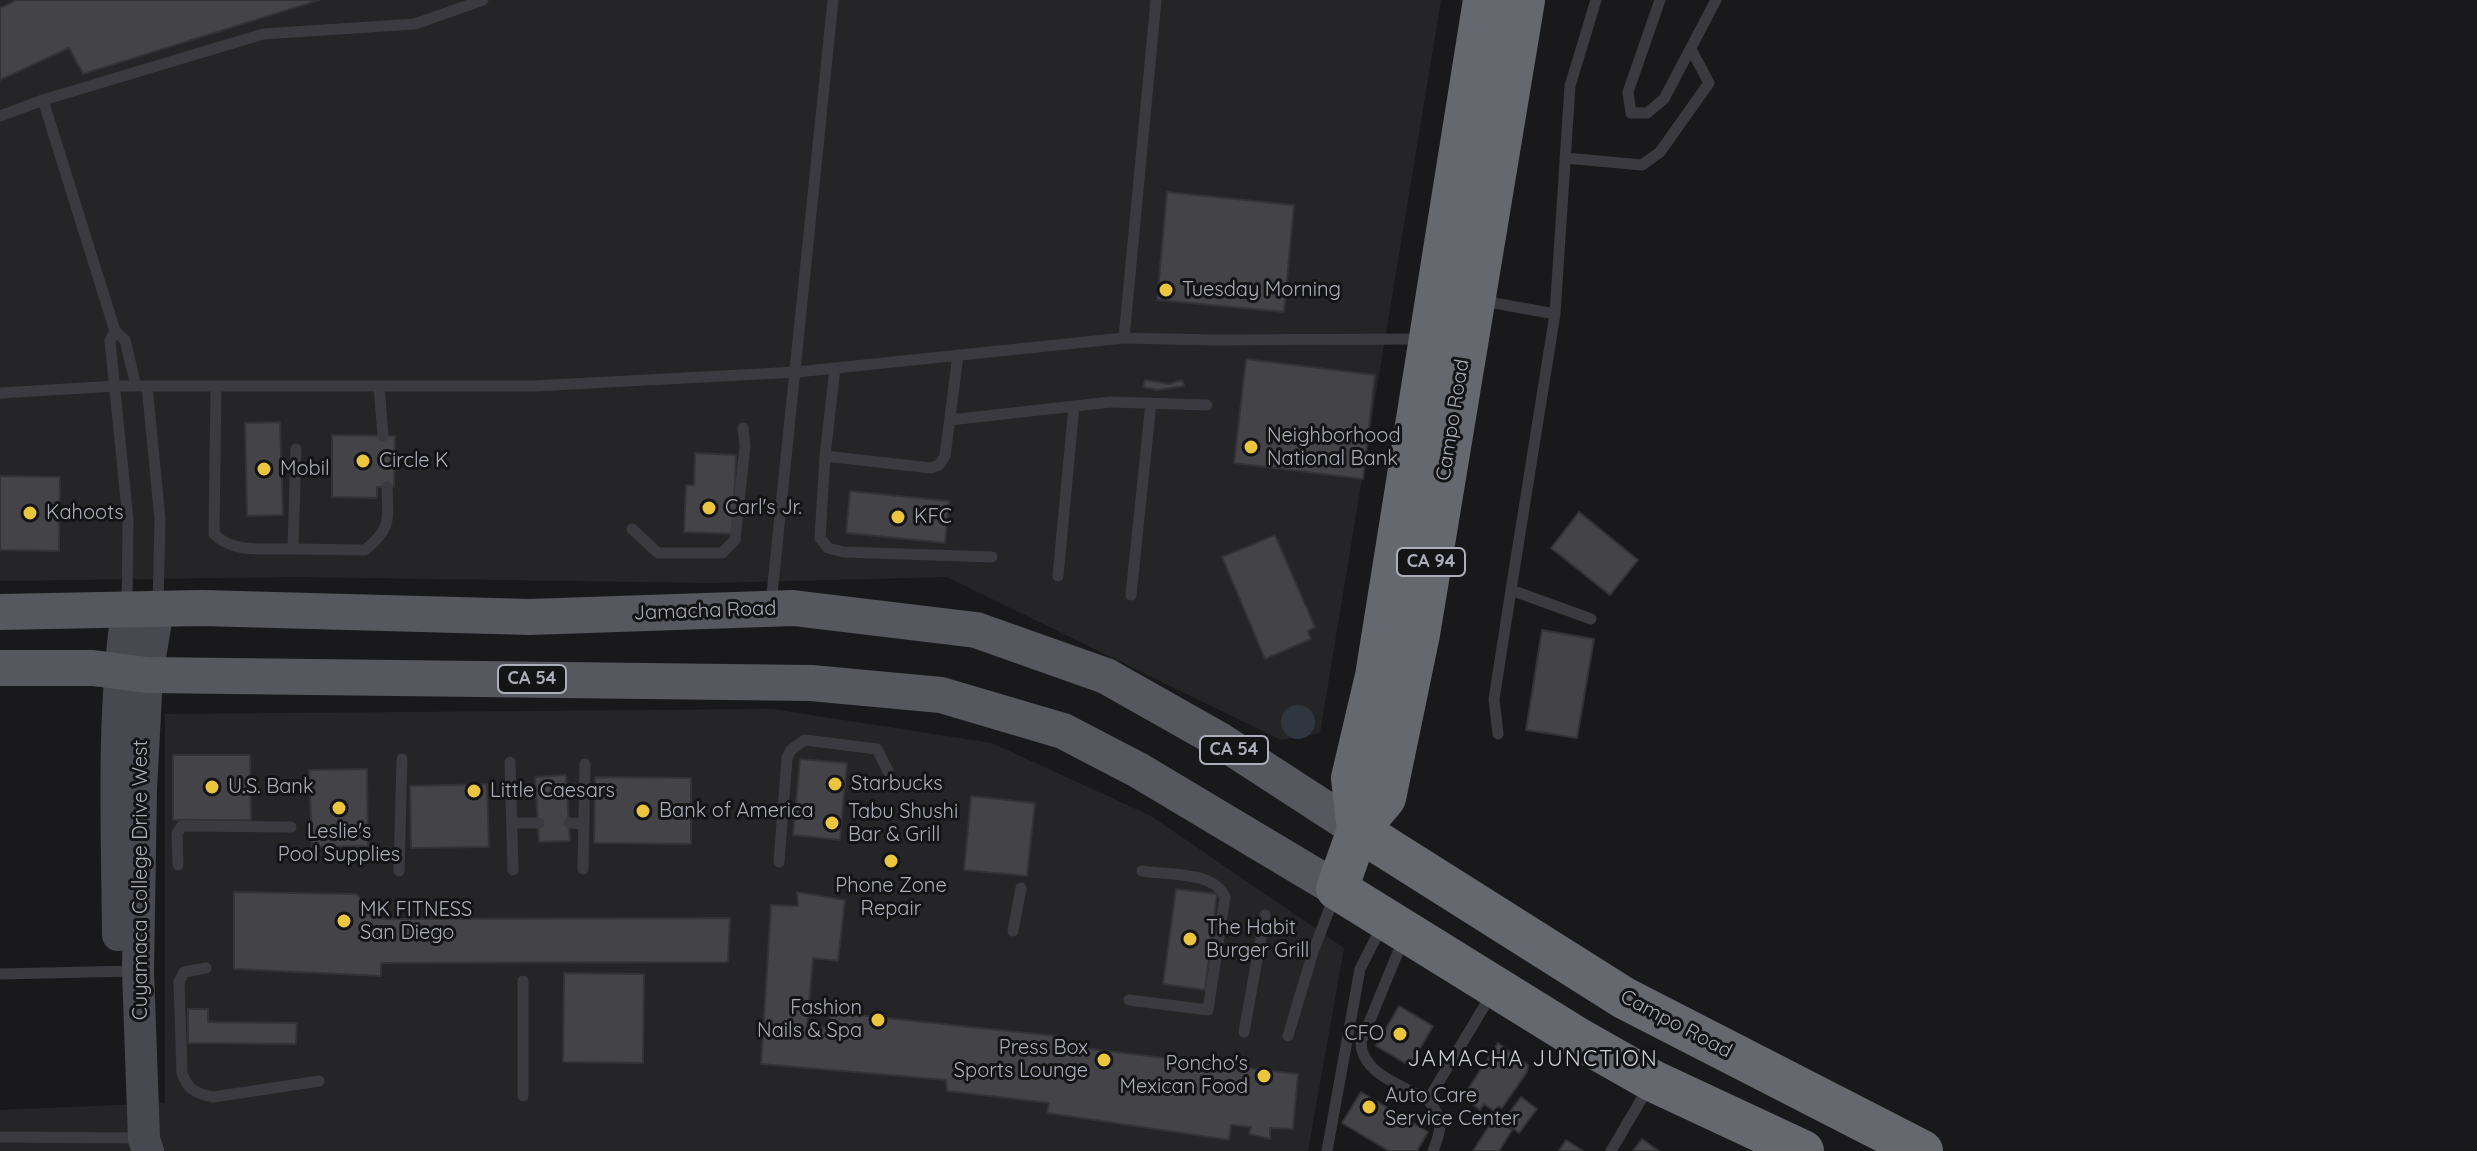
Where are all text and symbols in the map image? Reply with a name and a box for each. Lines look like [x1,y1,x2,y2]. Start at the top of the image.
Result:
place label: Tuesday Morning [1182,278,1341,302]
marker: Tuesday Morning [1157,281,1175,299]
street label: Campo Road [1432,358,1474,482]
place label: Neighborhood National Bank [1267,424,1401,471]
marker: Neighborhood National Bank [1242,438,1260,456]
place label: Circle K [379,449,449,473]
marker: Circle K [354,452,372,470]
place label: Mobil [280,457,330,481]
marker: Mobil [255,460,273,478]
place label: Carl's Jr. [725,496,802,520]
marker: Carl's Jr. [700,499,718,517]
place label: Kahoots [46,501,124,525]
marker: Kahoots [21,504,39,522]
place label: KFC [914,505,952,529]
marker: KFC [889,508,907,526]
road number: CA 94 [1397,548,1465,576]
street label: Jamacha Road [633,597,777,625]
road number: CA 54 [498,665,566,693]
road number: CA 54 [1200,736,1268,764]
street label: Cuyamaca College Drive West [129,740,153,1020]
place label: Starbucks [851,772,943,796]
place label: U.S. Bank [228,775,314,799]
marker: Starbucks [826,775,844,793]
marker: U.S. Bank [203,778,221,796]
place label: Little Caesars [490,779,615,803]
marker: Little Caesars [465,782,483,800]
marker: Leslie's Pool Supplies [330,799,348,817]
place label: Bank of America [659,799,814,823]
place label: Tabu Shushi Bar & Grill [848,800,958,847]
marker: Bank of America [634,802,652,820]
marker: Tabu Shushi Bar & Grill [823,814,841,832]
place label: Leslie's Pool Supplies [278,820,400,867]
marker: Phone Zone Repair [882,852,900,870]
place label: Phone Zone Repair [835,874,947,921]
place label: MK FITNESS San Diego [360,898,472,945]
marker: MK FITNESS San Diego [335,912,353,930]
place label: The Habit Burger Grill [1206,916,1309,963]
marker: The Habit Burger Grill [1181,930,1199,948]
street label: Campo Road [1616,985,1736,1063]
place label: Fashion Nails & Spa [757,996,862,1043]
marker: Fashion Nails & Spa [869,1011,887,1029]
place label: CFO [1344,1022,1384,1046]
marker: CFO [1391,1025,1409,1043]
place label: Press Box Sports Lounge [954,1036,1088,1083]
district label: JAMACHA JUNCTION [1407,1046,1659,1072]
marker: Press Box Sports Lounge [1095,1051,1113,1069]
place label: Poncho's Mexican Food [1120,1052,1248,1099]
marker: Poncho's Mexican Food [1255,1067,1273,1085]
place label: Auto Care Service Center [1385,1084,1520,1131]
marker: Auto Care Service Center [1360,1098,1378,1116]

